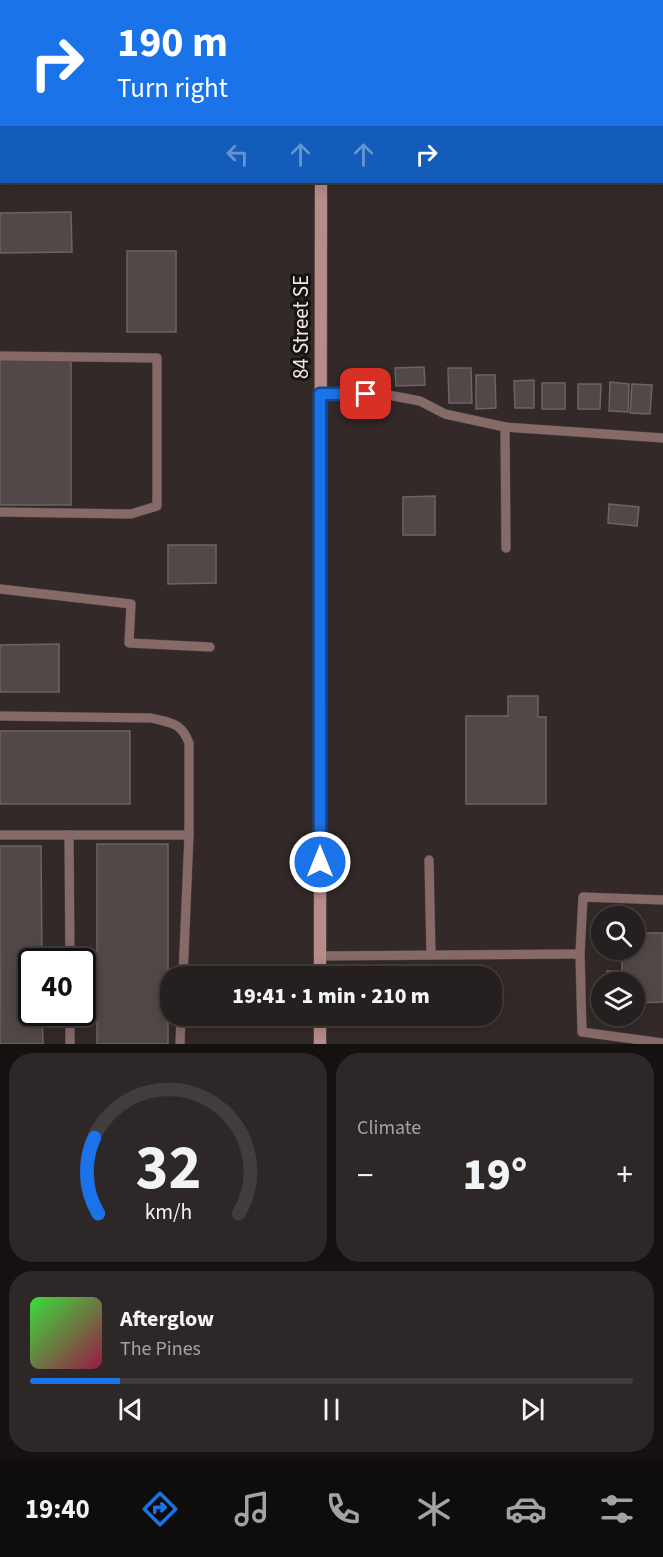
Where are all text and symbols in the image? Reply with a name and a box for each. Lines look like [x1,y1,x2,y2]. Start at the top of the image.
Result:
text: 190 m [117,13,228,73]
icon: right [18,24,96,102]
text: Turn right [117,69,228,108]
icon: left [221,138,254,171]
icon: ahead [284,138,317,171]
icon: ahead [347,138,380,171]
icon: right [410,138,443,171]
street label: 84 Street SE [286,275,316,379]
pin [340,368,391,419]
icon: arrive [349,377,382,410]
position arrow [288,830,352,894]
map controls [591,906,645,1026]
button: search [591,906,645,960]
speed limit sign: 40 [18,948,96,1026]
button: layers [591,972,645,1026]
text: 19:41 · 1 min · 210 m [232,980,430,1012]
text: Climate [357,1114,421,1142]
text: 32 [135,1124,201,1213]
text: 19° [463,1143,527,1207]
text: − [357,1152,373,1199]
text: + [617,1152,633,1199]
text: km/h [144,1198,192,1229]
text: Afterglow [120,1303,214,1335]
text: The Pines [120,1335,201,1363]
icon: previous [114,1393,147,1426]
icon: pause [315,1393,348,1426]
icon: next [516,1393,549,1426]
icon: directions [139,1488,181,1530]
icon: music [231,1488,273,1530]
icon: phone [322,1488,364,1530]
icon: climate [413,1488,455,1530]
icon: car [505,1488,547,1530]
icon: filters [596,1488,638,1530]
text: 19:40 [25,1490,90,1529]

